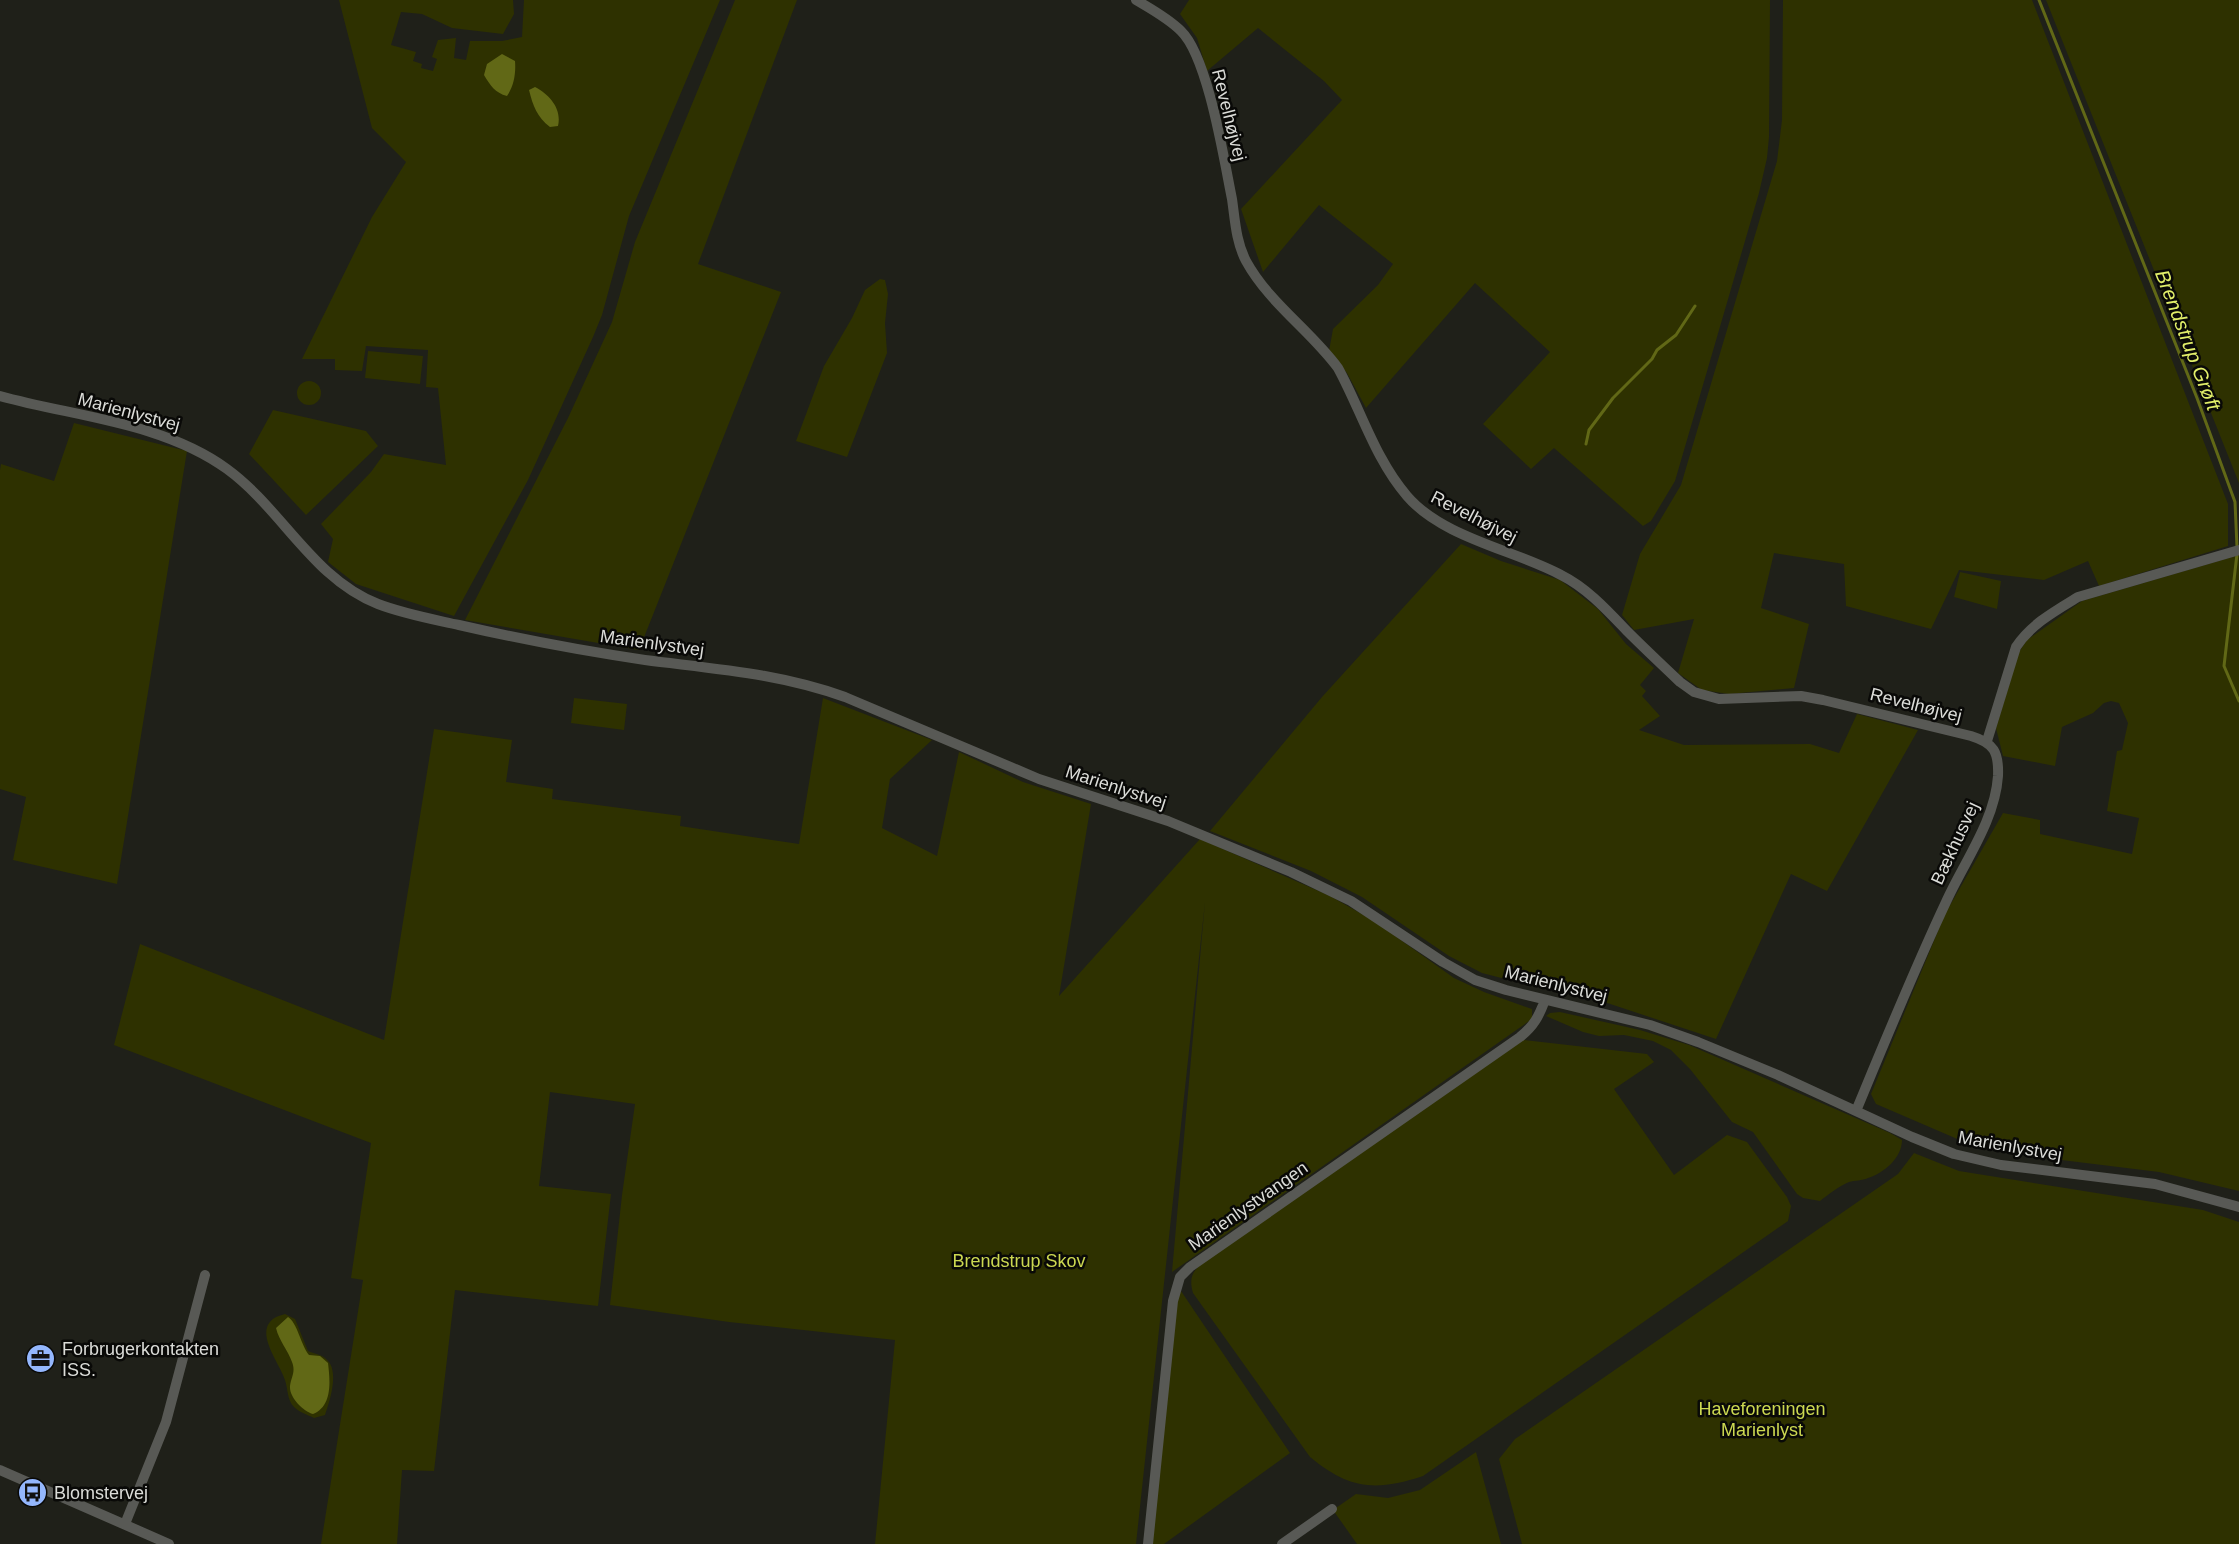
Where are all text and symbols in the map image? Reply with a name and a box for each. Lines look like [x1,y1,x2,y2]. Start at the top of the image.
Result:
street label: Revelhøjvej [1208,67,1250,163]
water label: Brendstrup Grøft [2151,267,2225,415]
street label: Marienlystvej [76,389,182,435]
street label: Revelhøjvej [1428,487,1520,547]
street label: Marienlystvej [599,626,705,660]
street label: Revelhøjvej [1868,684,1964,726]
street label: Marienlystvej [1063,761,1169,813]
street label: Bækhusvej [1927,798,1983,888]
street label: Marienlystvej [1503,962,1609,1006]
street label: Marienlystvej [1957,1127,2063,1165]
street label: Marienlystvangen [1184,1157,1312,1255]
park label: Brendstrup Skov [952,1251,1086,1271]
place label: Forbrugerkontakten ISS. [62,1339,219,1380]
office icon: Forbrugerkontakten ISS. [25,1343,57,1375]
park label: Haveforeningen Marienlyst [1698,1399,1826,1440]
bus stop icon: Blomstervej [17,1477,49,1509]
place label: Blomstervej [54,1483,148,1503]

